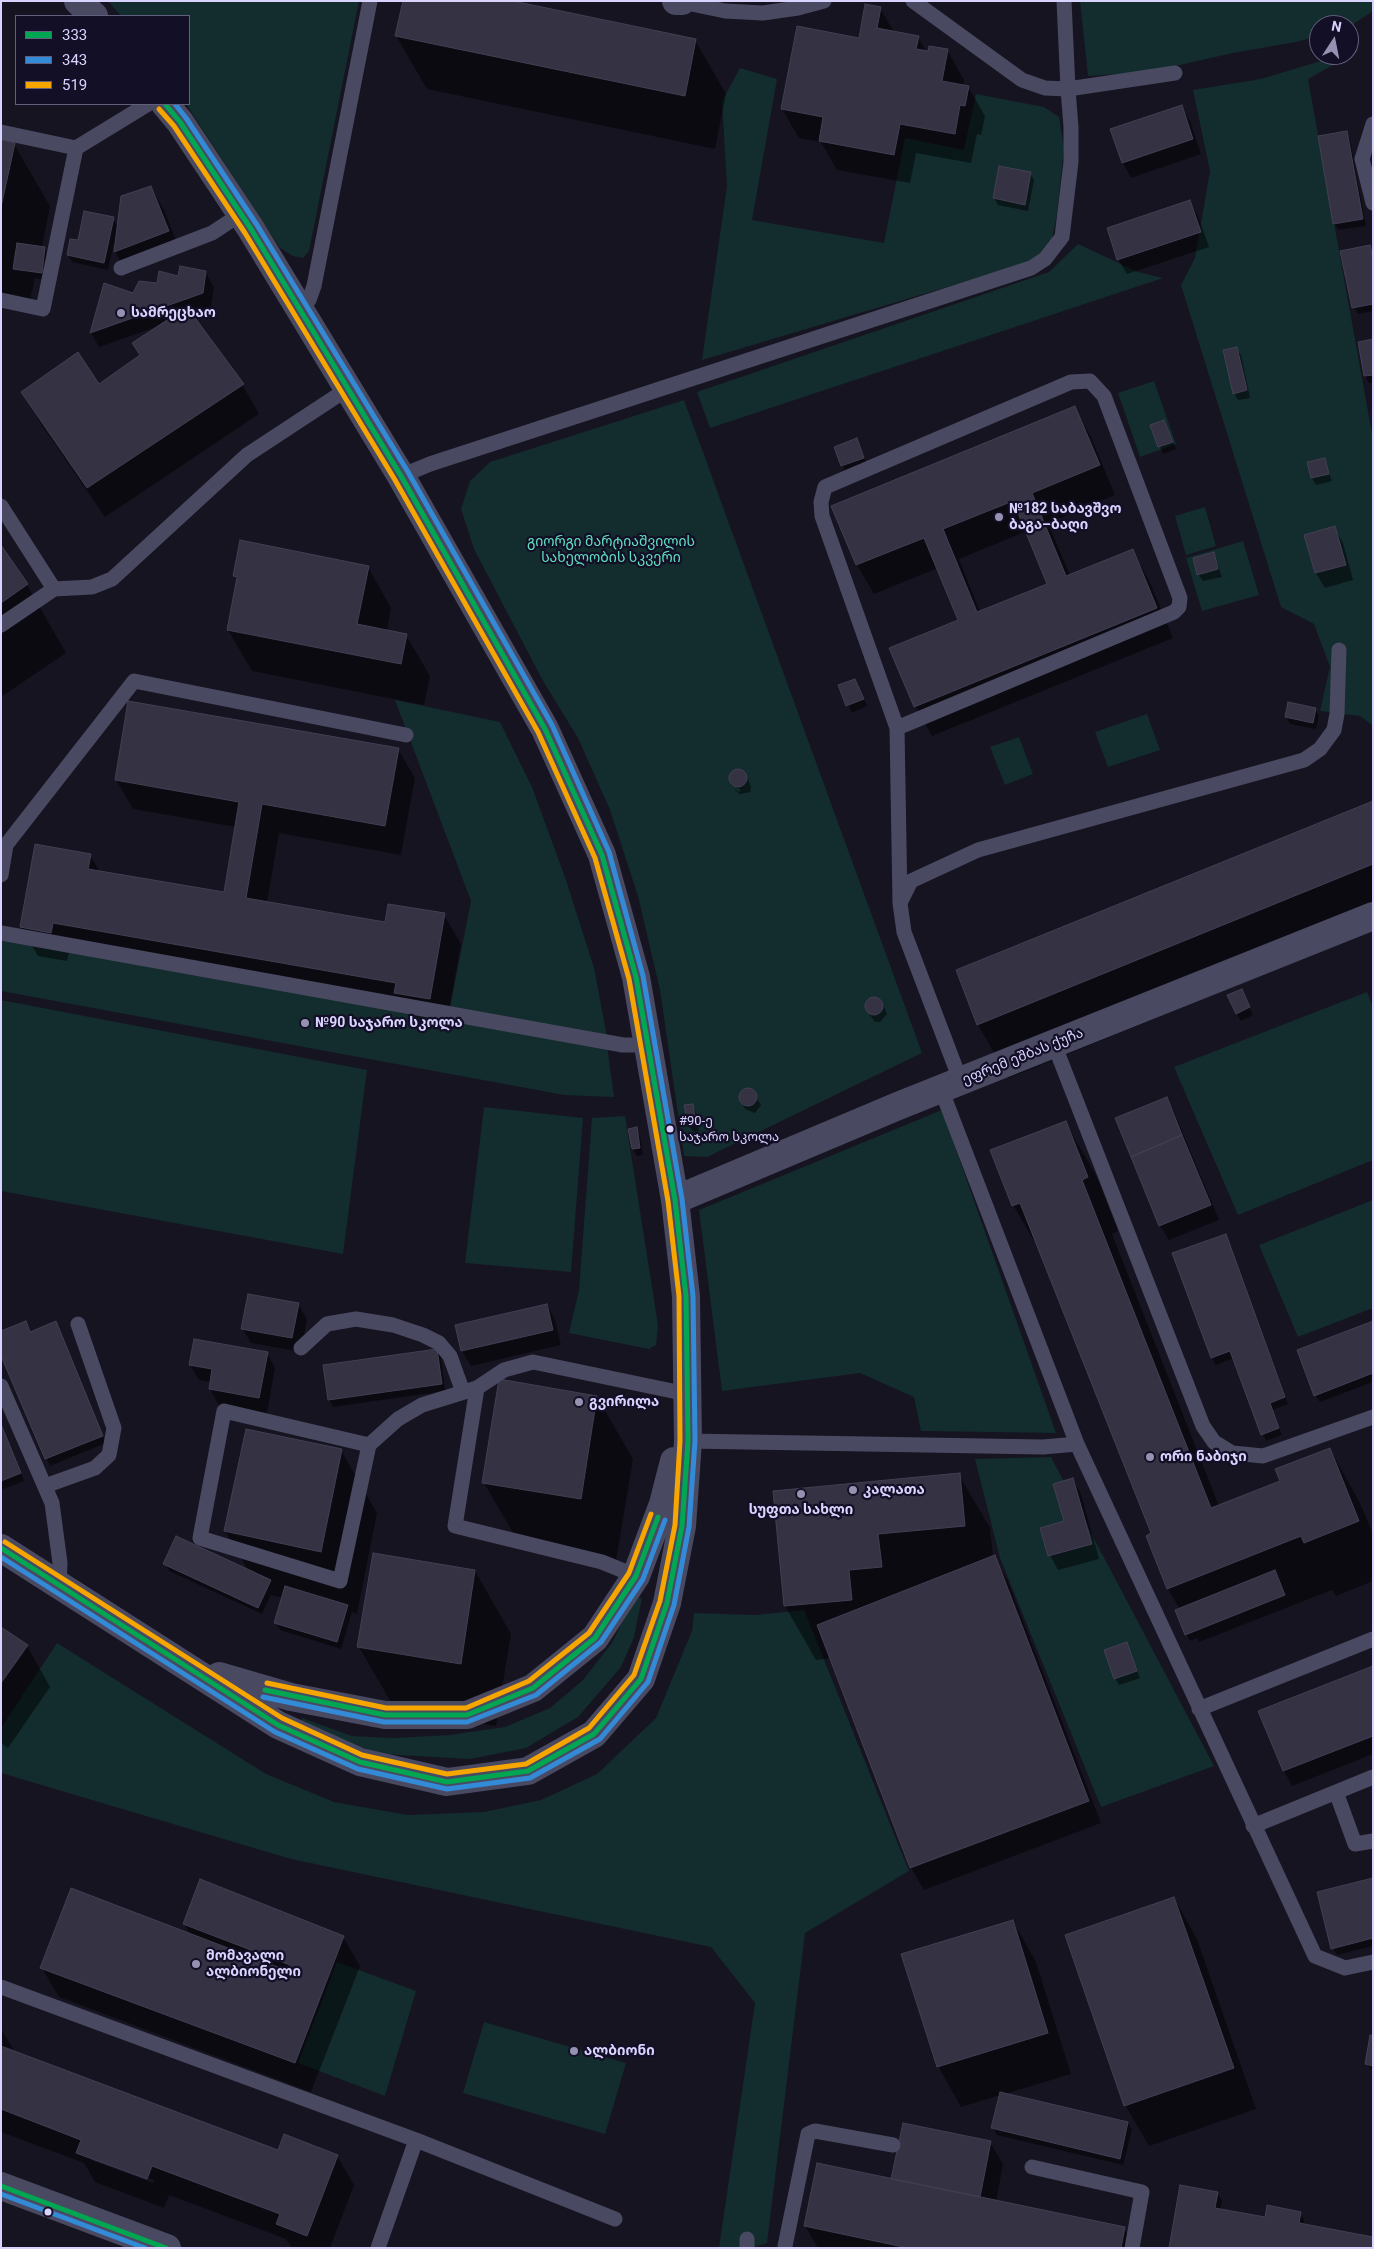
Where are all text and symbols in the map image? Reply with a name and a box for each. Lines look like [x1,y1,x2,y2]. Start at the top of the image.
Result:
legend [15,15,190,105]
north arrow [1309,15,1359,65]
text: N [1330,17,1343,35]
text: 333 [62,26,87,44]
text: 343 [62,51,87,69]
text: 519 [62,76,87,94]
place label: სამრეცხაო [131,305,216,321]
marker: სამრეცხაო [115,307,127,319]
place label: №182 საბავშვო ბაგა–ბაღი [1009,501,1121,534]
marker: №182 საბავშვო ბაგა–ბაღი [993,511,1005,523]
park label: გიორგი მარტიაშვილის სახელობის სკვერი [527,534,695,566]
place label: №90 საჯარო სკოლა [315,1015,463,1031]
marker: №90 საჯარო სკოლა [299,1017,311,1029]
street label: ეფრემ ეშბას ქუჩა [960,1025,1086,1089]
place label: #90-ე საჯარო სკოლა [679,1114,779,1145]
marker: #90-ე საჯარო სკოლა [665,1124,675,1134]
place label: გვირილა [589,1394,659,1410]
marker: გვირილა [573,1396,585,1408]
place label: ორი ნაბიჯი [1160,1449,1247,1465]
marker: ორი ნაბიჯი [1144,1451,1156,1463]
place label: კალათა [863,1482,925,1498]
marker: კალათა [847,1484,859,1496]
marker: სუფთა სახლი [795,1488,807,1500]
place label: სუფთა სახლი [749,1502,853,1518]
place label: მომავალი ალბიონელი [206,1948,301,1980]
marker: მომავალი ალბიონელი [190,1958,202,1970]
place label: ალბიონი [584,2043,655,2059]
marker: ალბიონი [568,2045,580,2057]
unlabelled marker [43,2207,53,2217]

